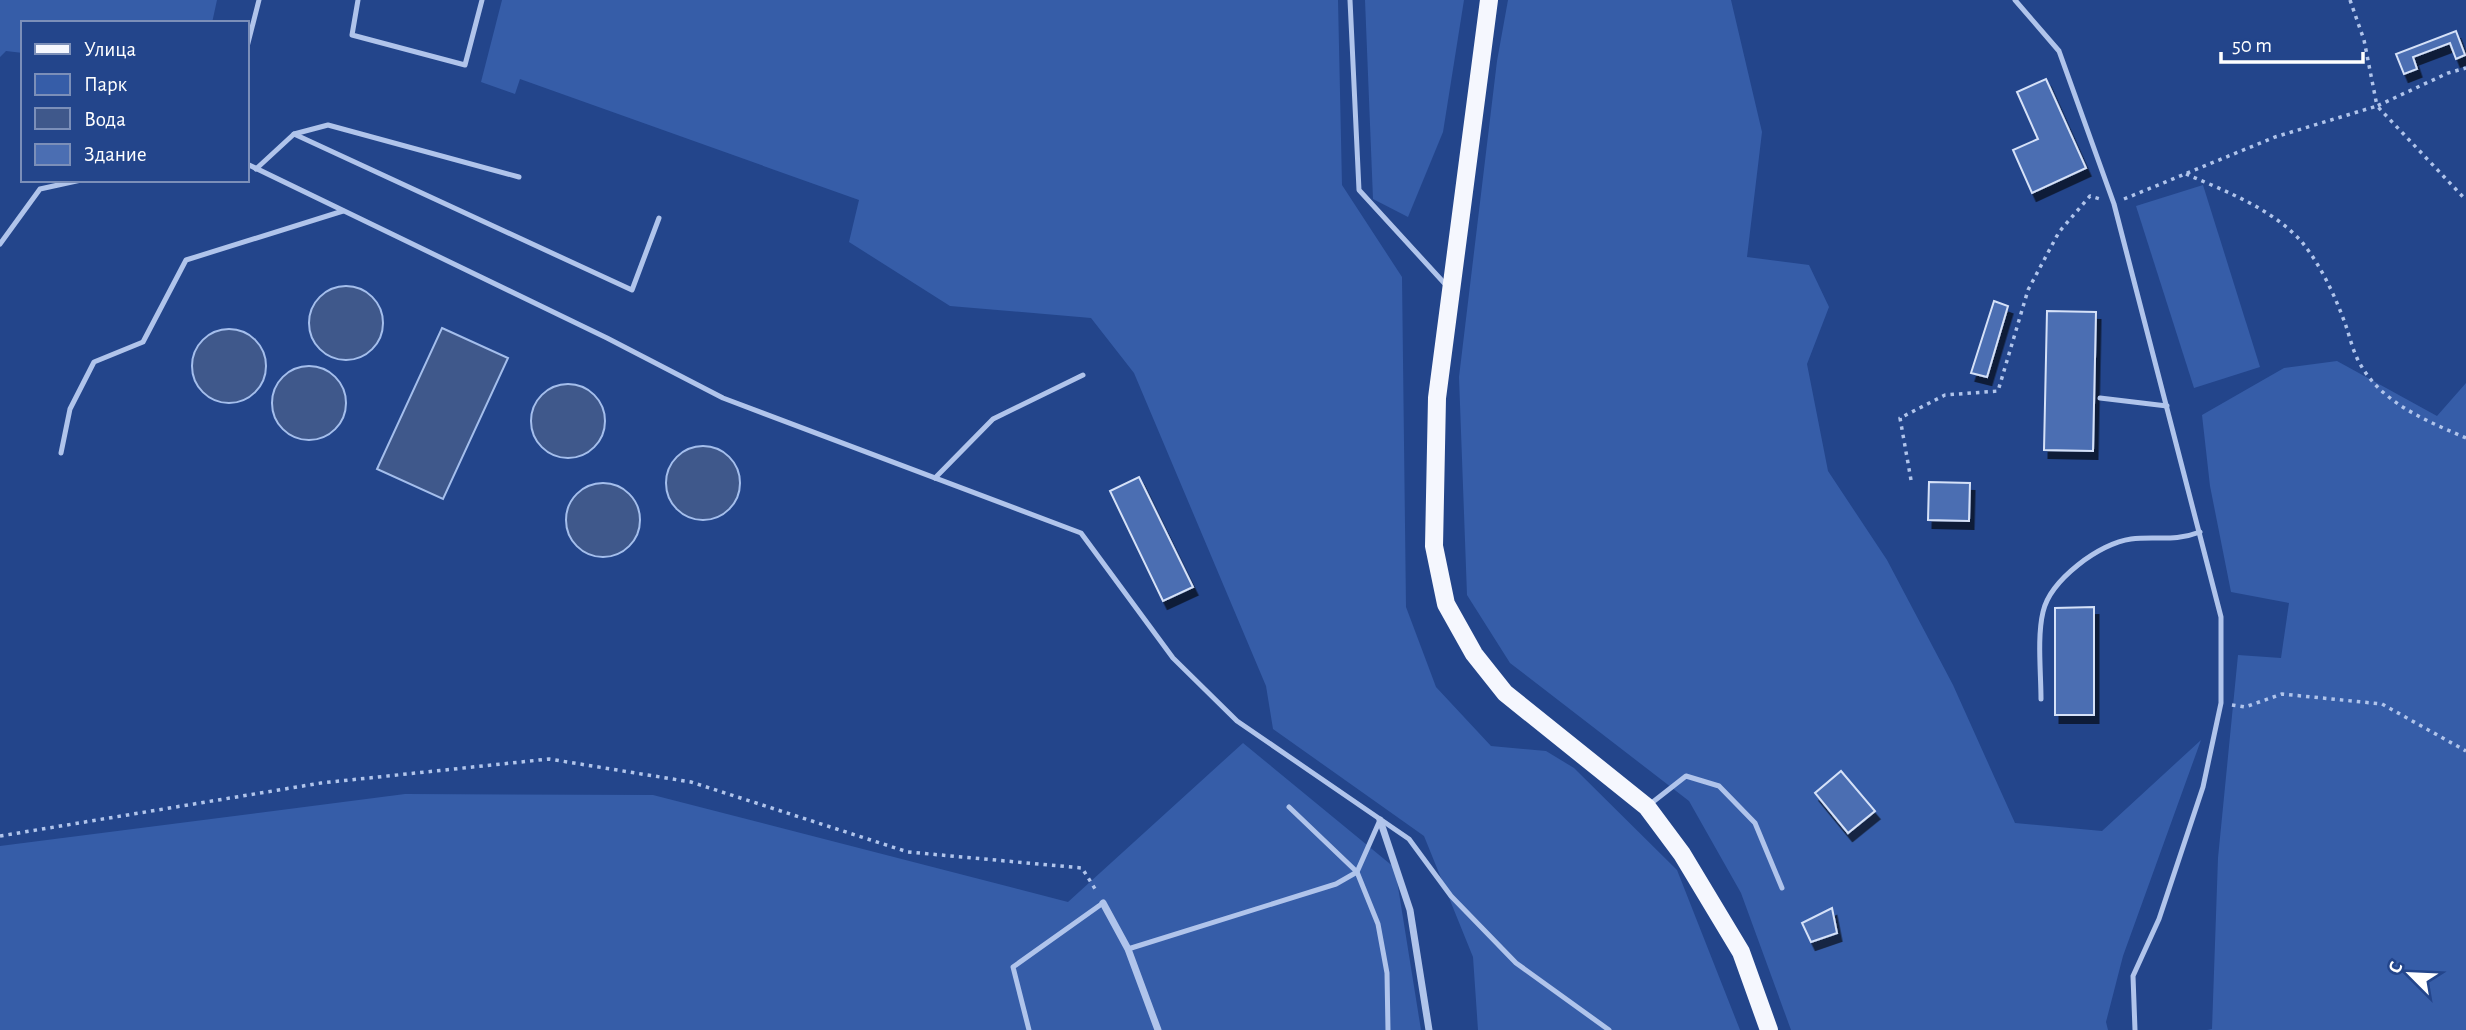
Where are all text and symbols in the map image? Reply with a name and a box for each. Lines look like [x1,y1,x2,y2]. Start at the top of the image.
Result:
legend [21,21,248,182]
scale bar [2221,21,2363,65]
text: 50 m [2232,35,2272,56]
text: Улица [84,39,137,60]
text: Парк [84,74,128,95]
text: Вода [84,109,126,130]
text: Здание [84,144,147,165]
north arrow [2375,939,2445,1009]
text: С [2385,959,2407,976]

